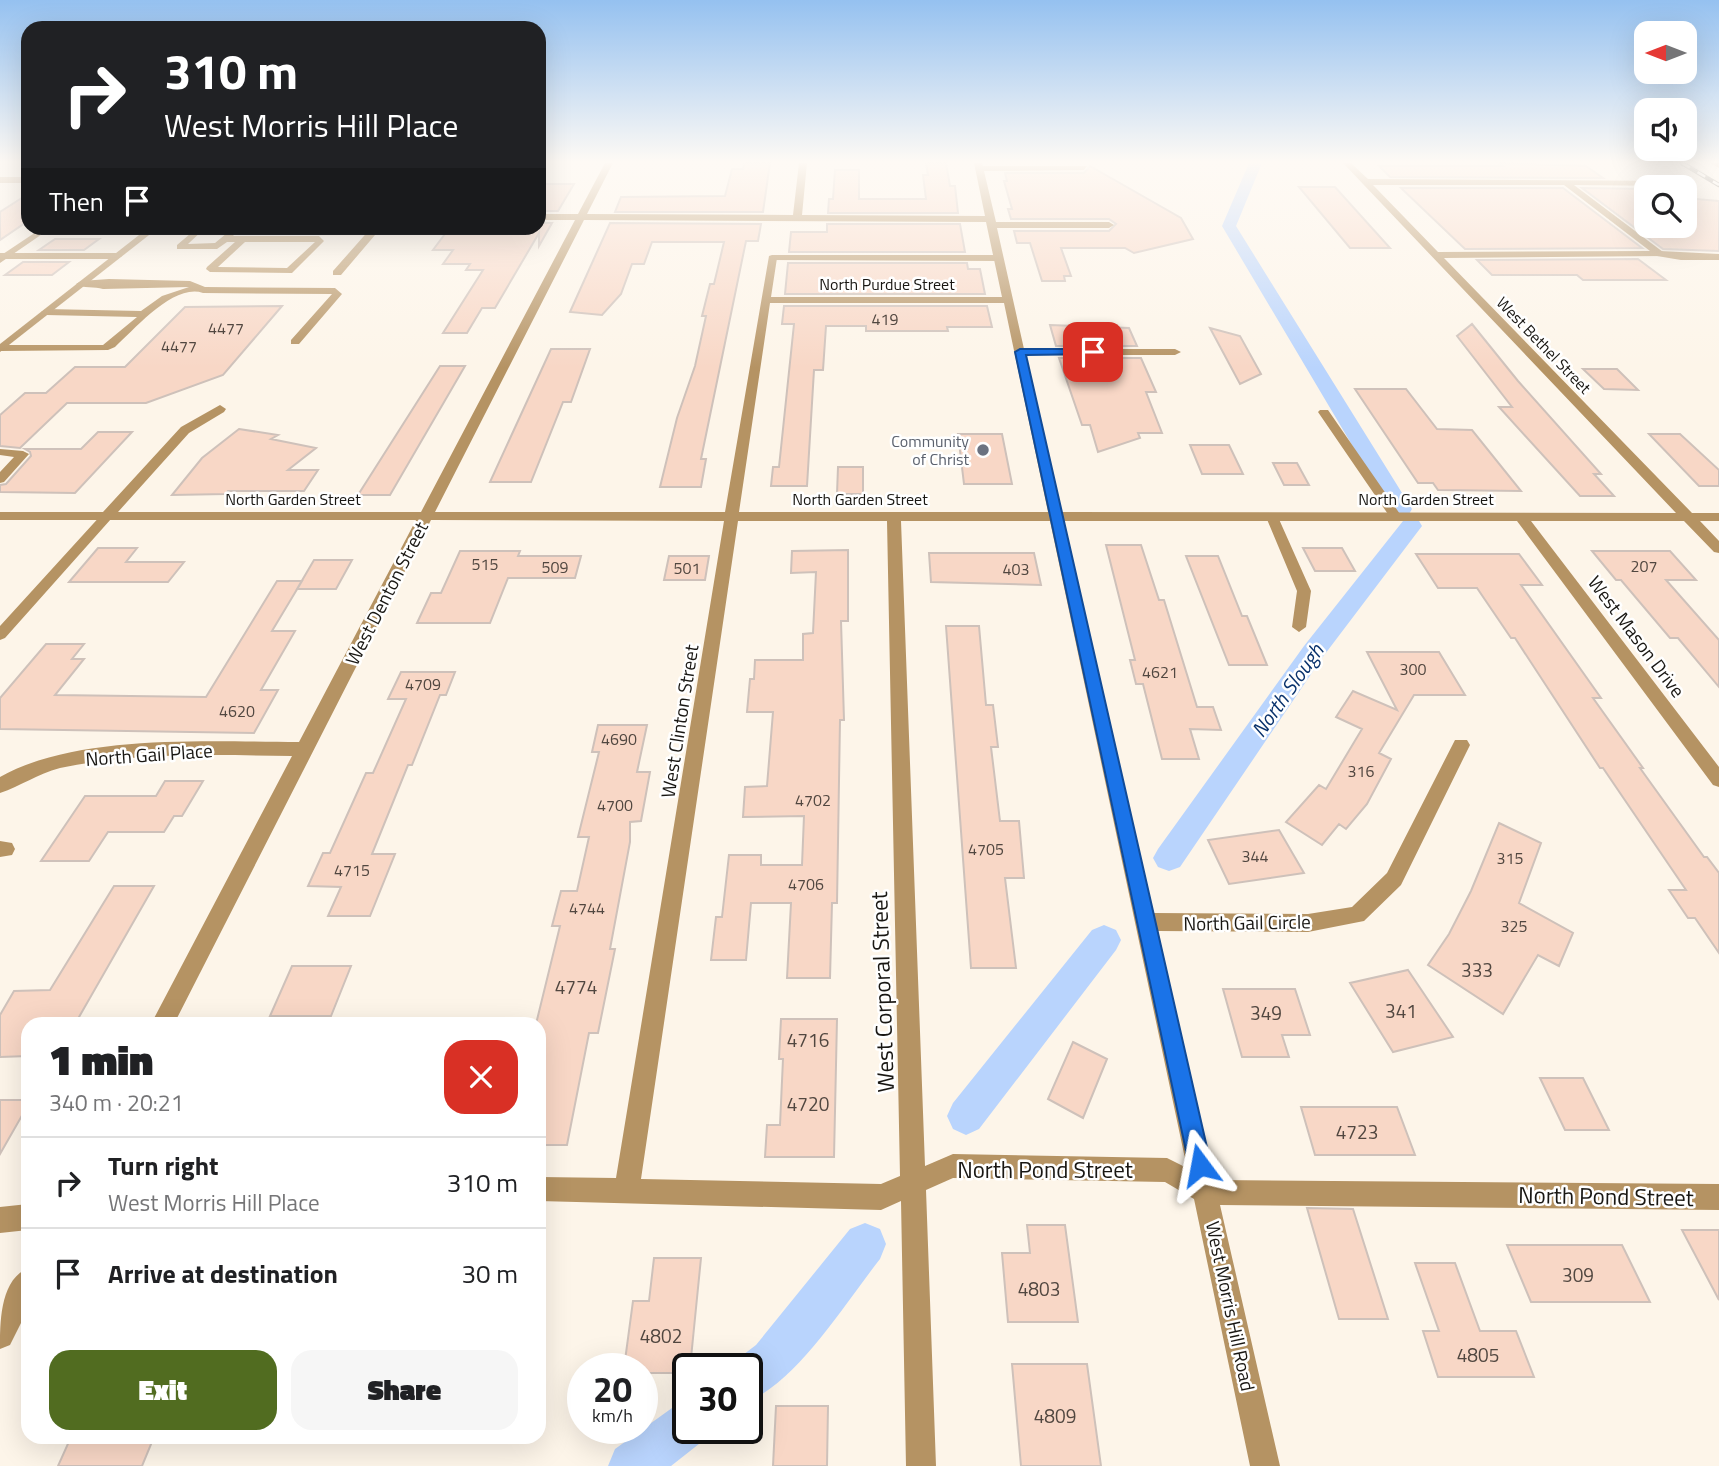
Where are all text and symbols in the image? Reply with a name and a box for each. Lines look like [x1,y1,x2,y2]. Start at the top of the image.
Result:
north arrow [1634,21,1698,84]
map controls [1634,21,1697,238]
text: 310 m [164,33,298,108]
icon: right [49,49,140,140]
button: sound [1634,98,1697,161]
text: West Morris Hill Place [164,101,458,149]
button: search [1634,175,1697,238]
text: Then [49,182,104,221]
icon: arrive [118,182,156,220]
street label: North Purdue Street [819,272,955,296]
street label: West Bethel Street [1491,291,1597,399]
house number: 419 [872,307,898,331]
house number: 4477 [208,316,244,340]
pin [1063,322,1123,382]
icon: arrive [1074,333,1112,371]
house number: 4477 [161,334,197,358]
place label: Community of Christ [891,429,969,471]
marker: Community of Christ [975,442,991,458]
street label: North Garden Street [225,487,361,511]
street label: North Garden Street [792,487,928,511]
street label: North Garden Street [1358,487,1494,511]
street label: West Denton Street [337,516,435,670]
house number: 515 [472,552,498,576]
house number: 207 [1631,554,1657,578]
house number: 509 [542,555,568,579]
house number: 501 [674,556,700,580]
house number: 403 [1003,557,1029,581]
street label: West Mason Drive [1581,569,1693,703]
water label: North Slough [1243,636,1331,743]
street label: West Clinton Street [653,642,705,800]
house number: 300 [1400,657,1426,681]
house number: 4621 [1142,660,1178,684]
house number: 4709 [405,672,441,696]
house number: 4620 [219,699,255,723]
house number: 4690 [601,727,637,751]
street label: North Gail Place [84,735,214,773]
house number: 316 [1348,759,1374,783]
house number: 4702 [795,788,831,812]
house number: 4700 [597,793,633,817]
house number: 4705 [968,837,1004,861]
house number: 344 [1242,844,1268,868]
house number: 315 [1497,846,1523,870]
house number: 4715 [334,858,370,882]
house number: 4706 [788,872,824,896]
street label: West Corporal Street [861,891,903,1093]
house number: 4744 [569,896,605,920]
street label: North Gail Circle [1183,906,1311,938]
house number: 325 [1501,914,1527,938]
house number: 333 [1461,955,1493,984]
house number: 4774 [555,972,597,1001]
house number: 341 [1385,996,1417,1025]
house number: 349 [1250,998,1282,1027]
house number: 4716 [787,1025,829,1054]
text: 1 min [49,1027,153,1091]
button: close [444,1040,518,1114]
text: 340 m · 20:21 [49,1085,184,1120]
house number: 4720 [787,1089,829,1118]
house number: 4723 [1336,1117,1378,1146]
position arrow [1163,1128,1237,1202]
text: Turn right [108,1146,219,1185]
street label: North Pond Street [957,1152,1133,1187]
text: 310 m [447,1163,518,1202]
icon: right [49,1164,87,1202]
street label: North Pond Street [1518,1177,1694,1215]
text: West Morris Hill Place [108,1185,320,1220]
street label: West Morris Hill Road [1199,1218,1263,1394]
text: Arrive at destination [108,1254,338,1293]
text: 30 m [461,1254,518,1293]
icon: arrive [49,1255,87,1293]
house number: 309 [1562,1260,1594,1289]
house number: 4803 [1018,1274,1060,1303]
house number: 4802 [640,1321,682,1350]
house number: 4805 [1457,1340,1499,1369]
button: Exit [49,1350,277,1430]
button: Share [291,1350,518,1430]
speed limit sign: 30 [672,1353,763,1444]
text: 20 [593,1362,632,1416]
house number: 4809 [1034,1401,1076,1430]
text: km/h [592,1402,633,1429]

